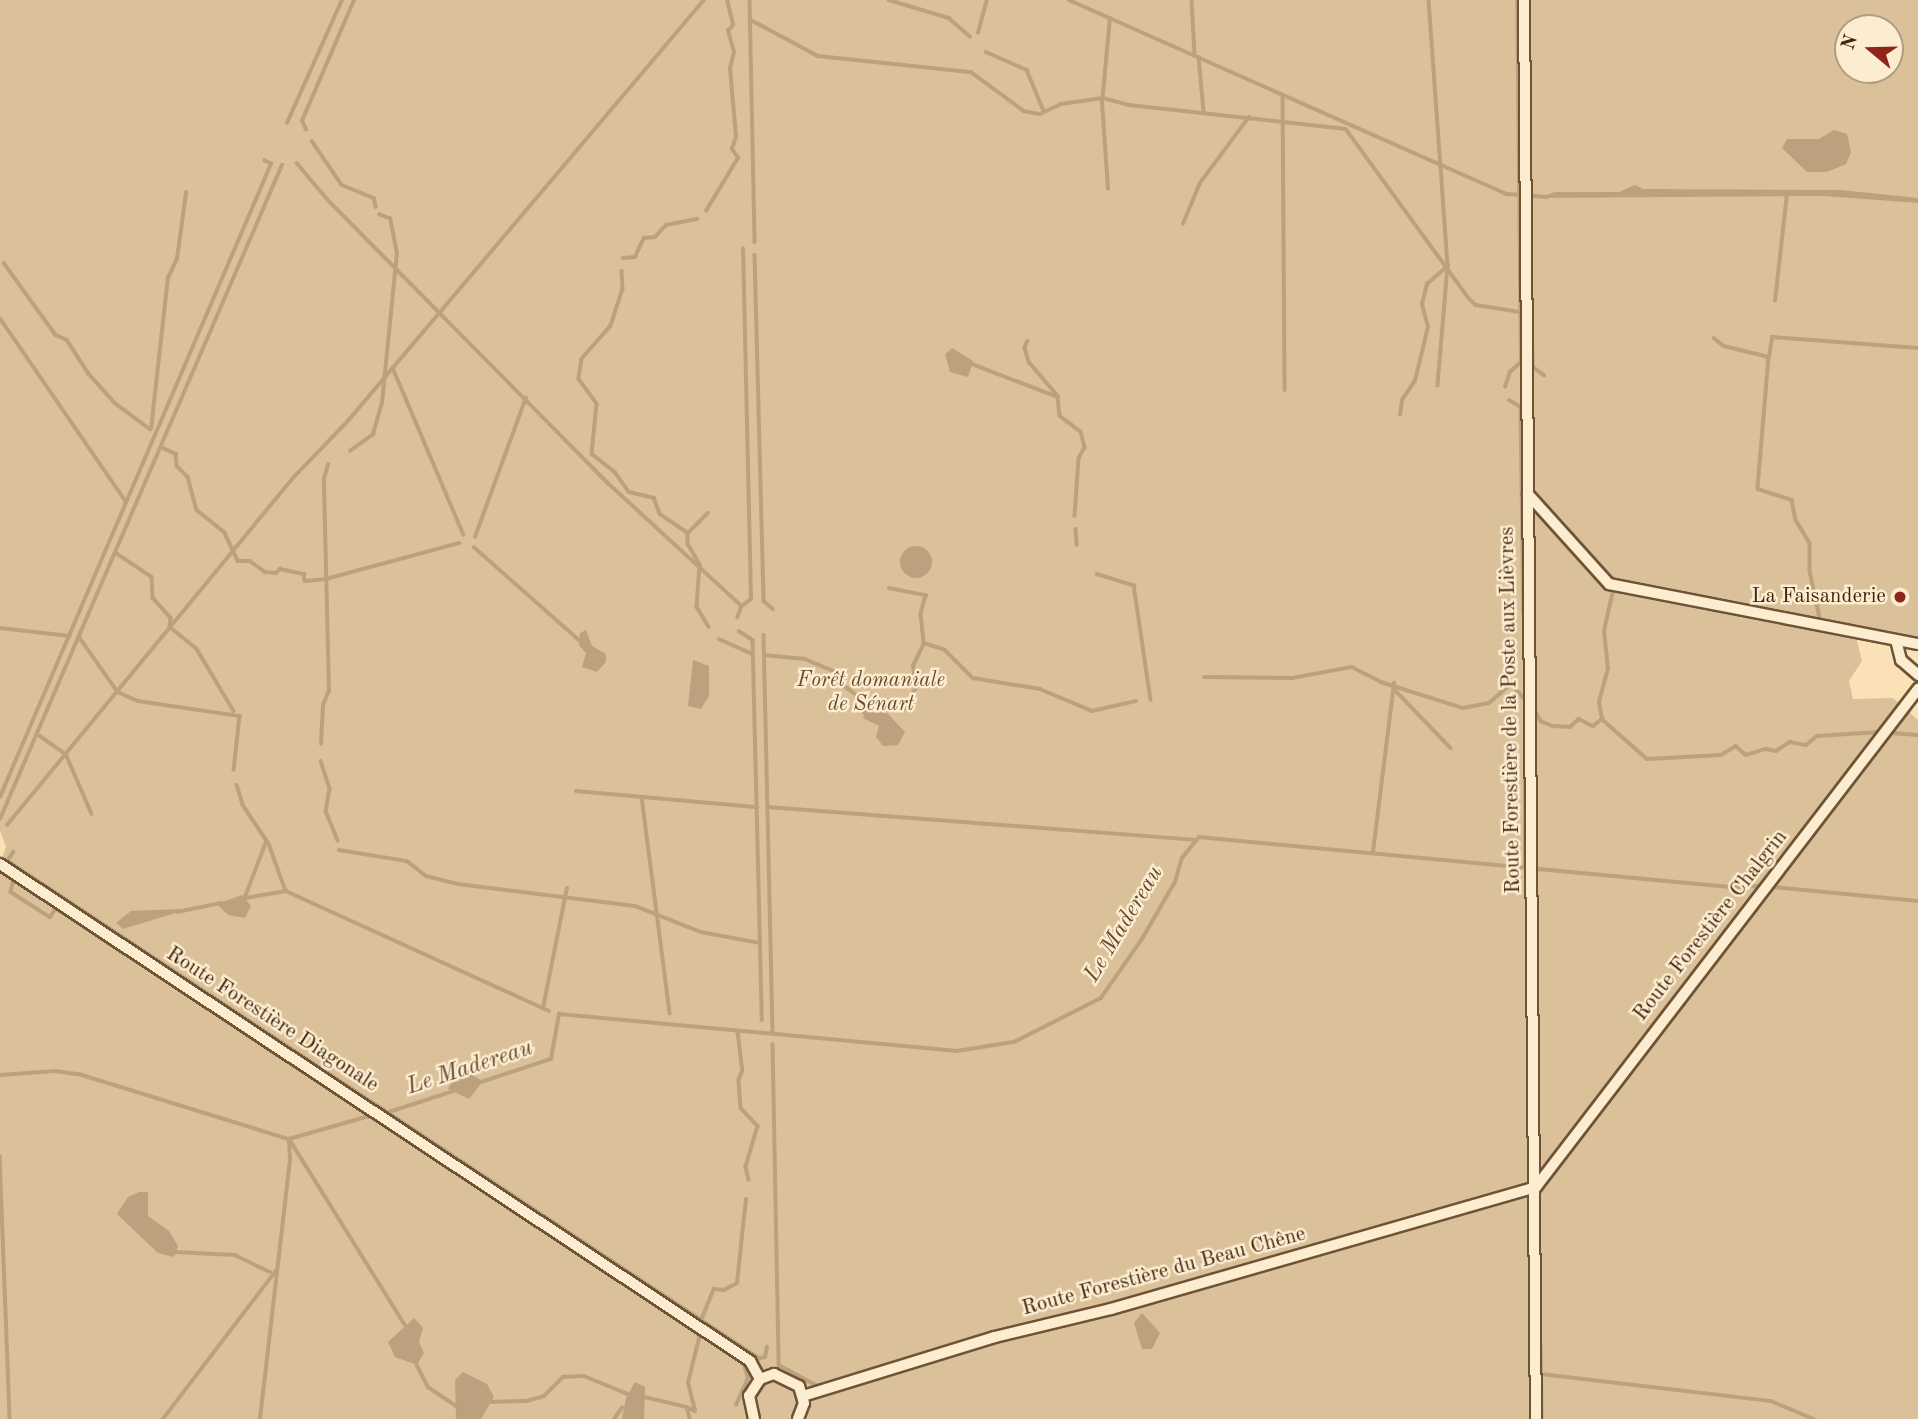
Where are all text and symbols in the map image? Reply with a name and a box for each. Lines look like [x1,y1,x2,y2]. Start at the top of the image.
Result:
north arrow [1834,14,1904,84]
text: N [1839,33,1862,53]
street label: Route Forestière de la Poste aux Lièvres [1495,526,1527,894]
place label: La Faisanderie [1751,584,1886,610]
marker: La Faisanderie [1892,589,1908,605]
park label: Forêt domaniale de Sénart [797,668,945,718]
street label: Route Forestière Chalgrin [1629,826,1793,1026]
water label: Le Madereau [1078,861,1170,987]
street label: Route Forestière Diagonale [161,942,383,1098]
water label: Le Madereau [404,1035,536,1101]
street label: Route Forestière du Beau Chêne [1019,1222,1309,1322]

